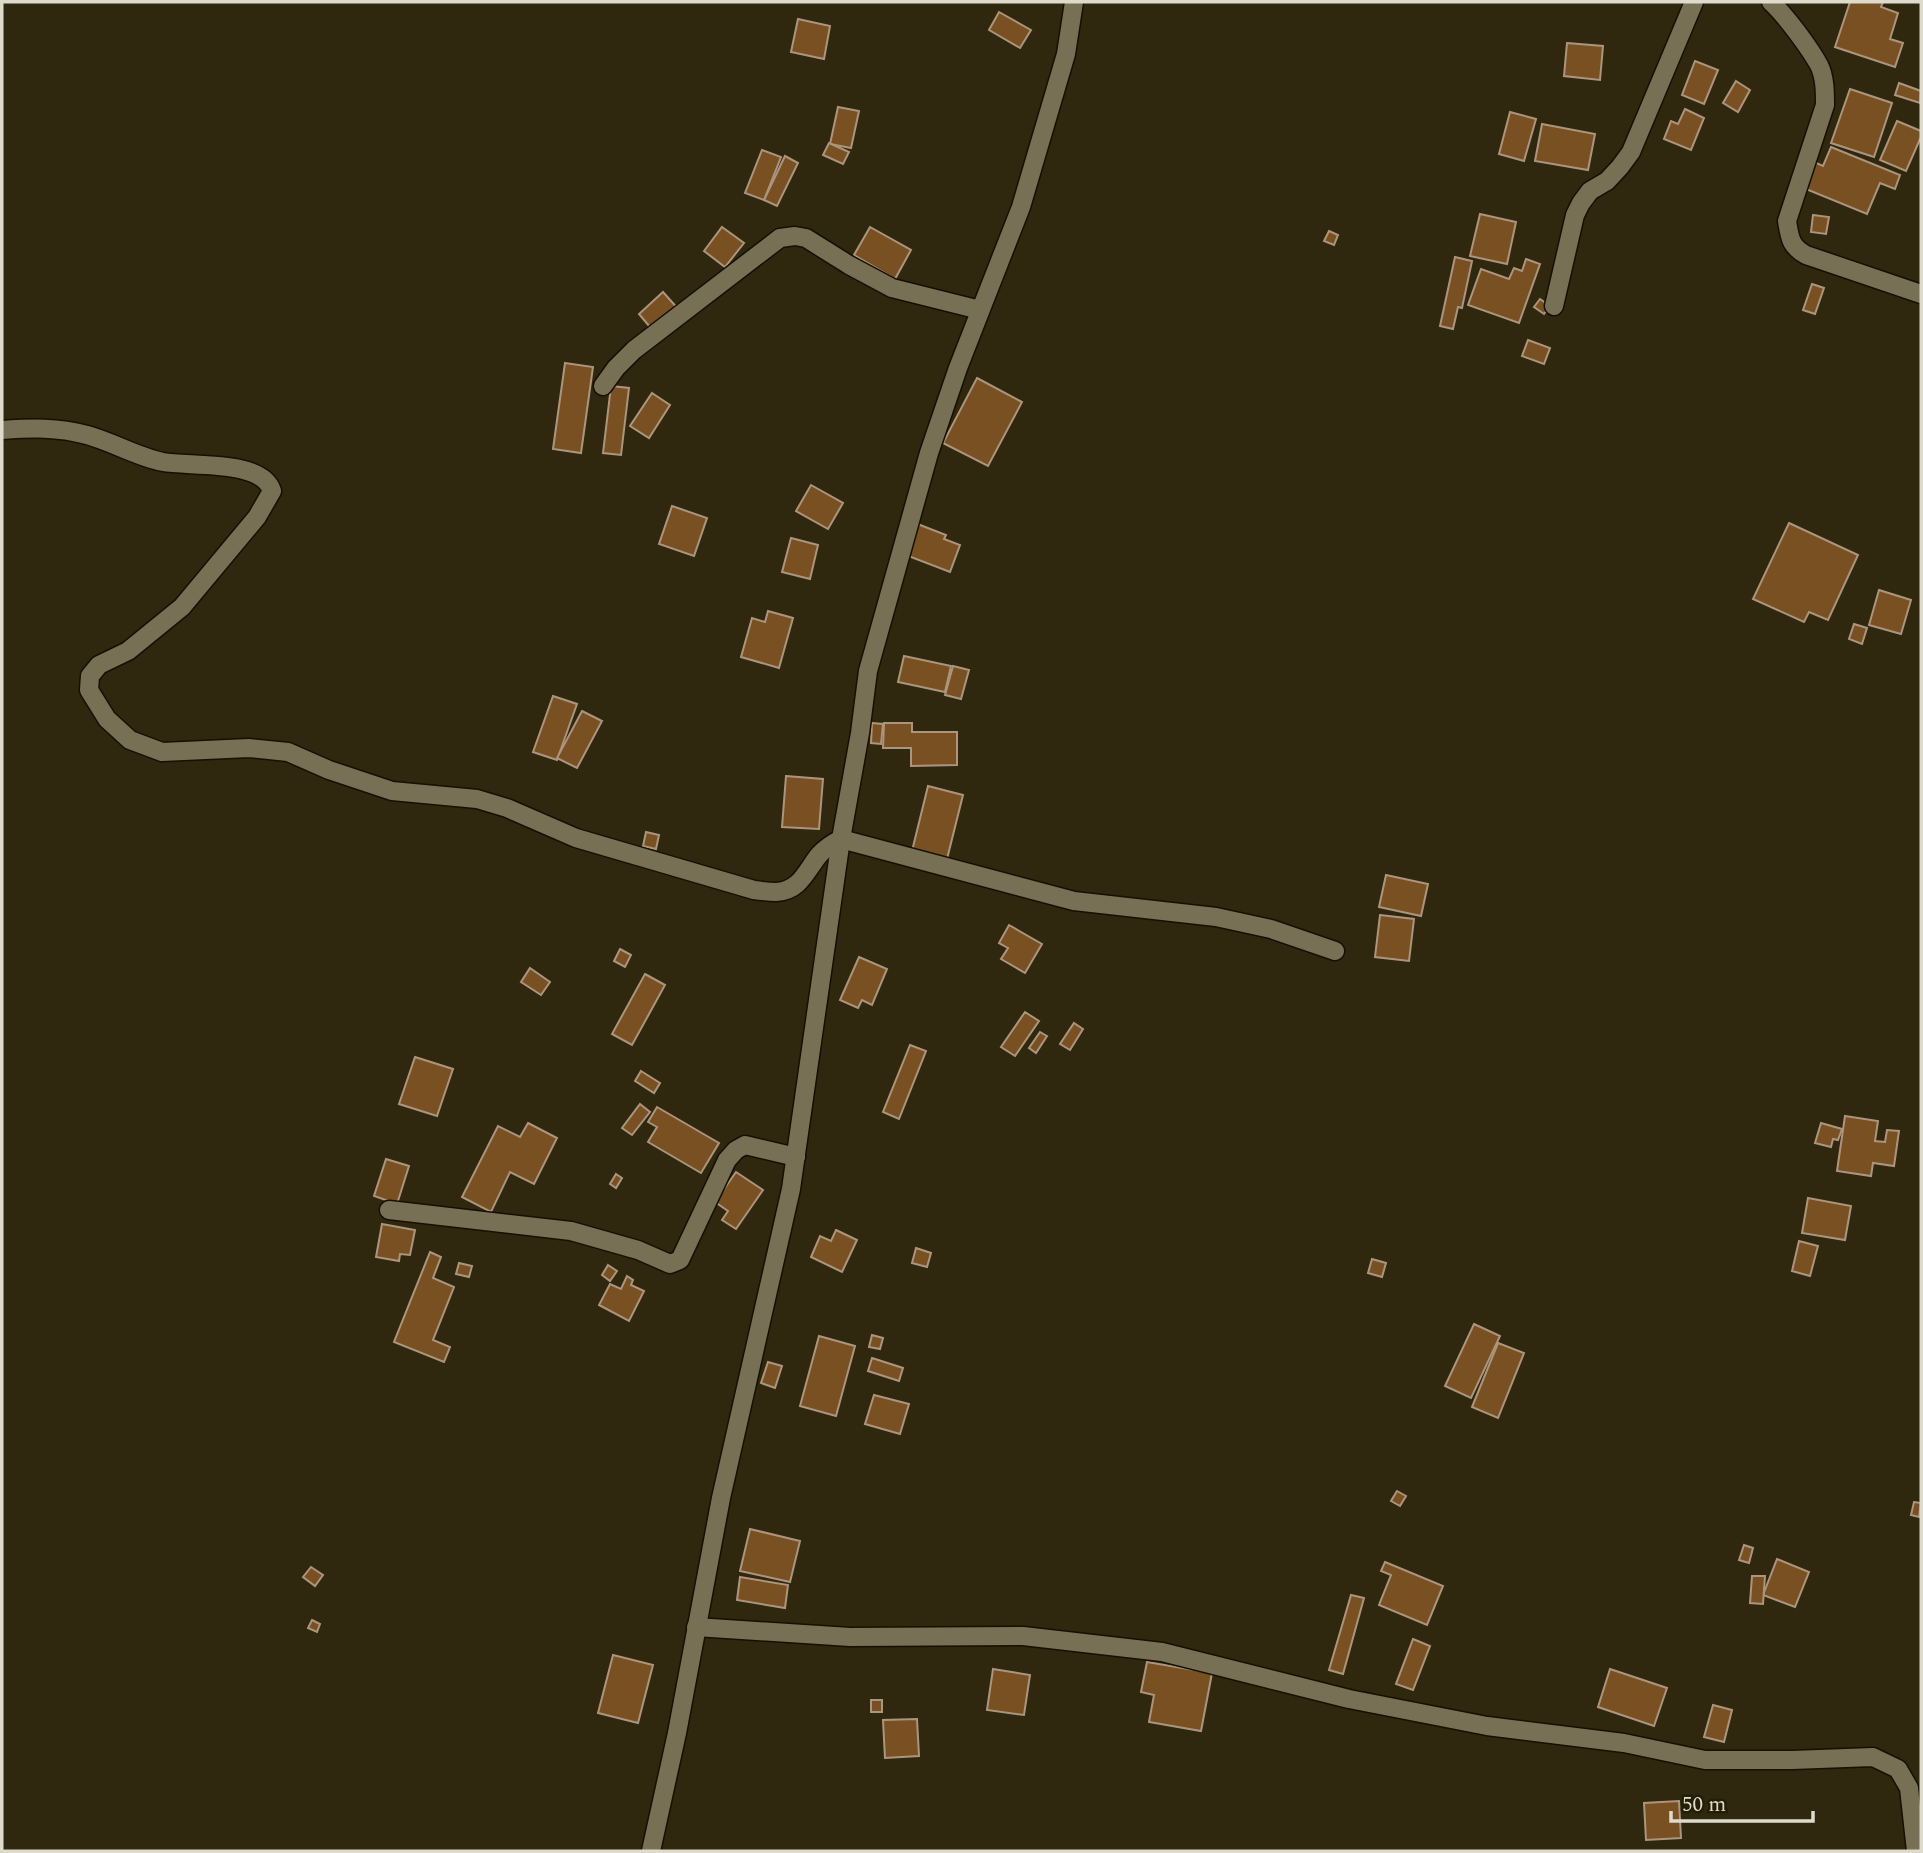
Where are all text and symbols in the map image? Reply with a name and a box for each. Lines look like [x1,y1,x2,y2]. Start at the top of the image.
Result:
scale bar [1671,1780,1813,1824]
text: 50 m [1682,1789,1726,1821]

